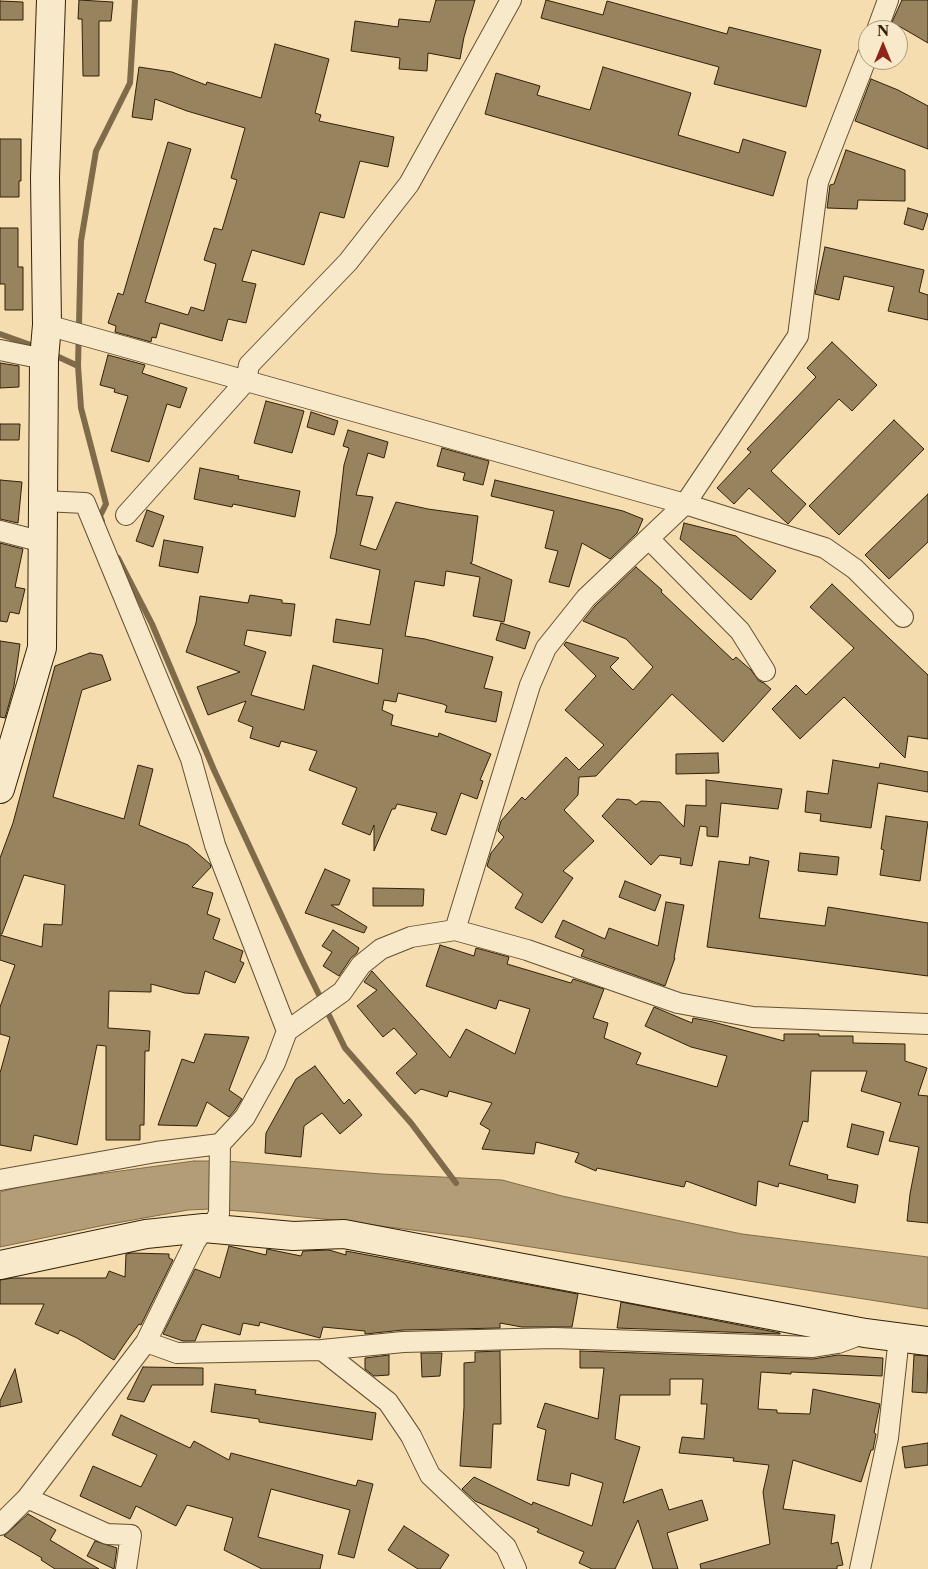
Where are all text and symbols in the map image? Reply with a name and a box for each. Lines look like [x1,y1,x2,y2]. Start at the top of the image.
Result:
north arrow [858,20,908,70]
text: N [877,22,889,40]

